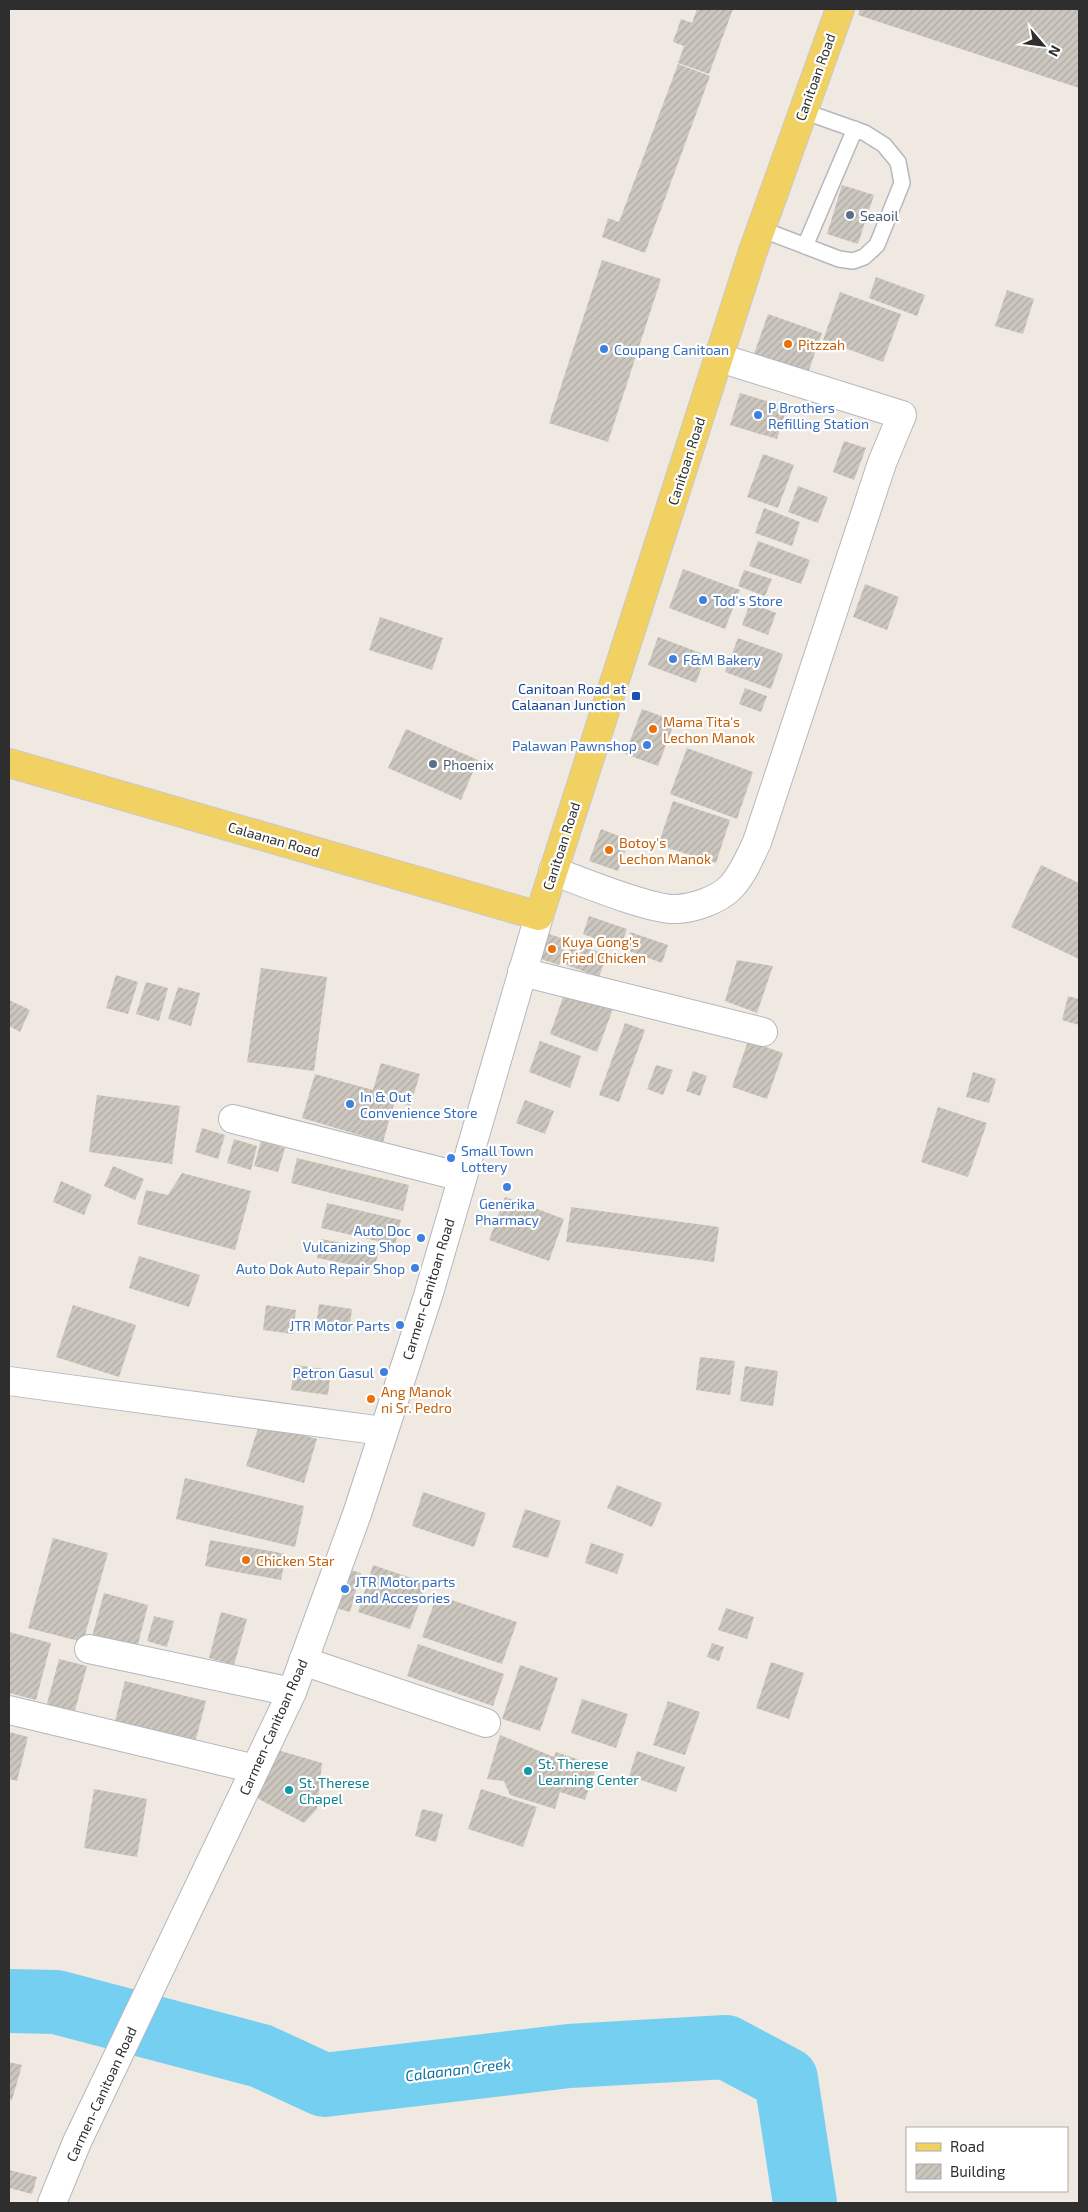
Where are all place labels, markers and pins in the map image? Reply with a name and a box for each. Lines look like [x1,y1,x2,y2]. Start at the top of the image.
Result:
place label: Seaoil [860,207,899,224]
marker: Seaoil [844,209,856,221]
place label: Pitzzah [798,336,845,353]
marker: Pitzzah [782,338,794,350]
place label: Coupang Canitoan [614,341,729,358]
marker: Coupang Canitoan [598,343,610,355]
place label: P Brothers Refilling Station [768,399,869,432]
marker: P Brothers Refilling Station [752,409,764,421]
place label: Tod's Store [713,592,783,609]
marker: Tod's Store [697,594,709,606]
place label: F&M Bakery [683,651,761,668]
marker: F&M Bakery [667,653,679,665]
place label: Canitoan Road at Calaanan Junction [511,680,626,713]
marker: Canitoan Road at Calaanan Junction [630,690,642,702]
place label: Mama Tita's Lechon Manok [663,713,755,746]
marker: Mama Tita's Lechon Manok [647,723,659,735]
place label: Palawan Pawnshop [512,737,637,754]
marker: Palawan Pawnshop [641,739,653,751]
place label: Phoenix [443,756,494,773]
marker: Phoenix [427,758,439,770]
place label: Botoy's Lechon Manok [619,834,711,867]
marker: Botoy's Lechon Manok [603,844,615,856]
place label: Kuya Gong's Fried Chicken [562,933,646,966]
marker: Kuya Gong's Fried Chicken [546,943,558,955]
place label: In & Out Convenience Store [360,1088,478,1121]
marker: In & Out Convenience Store [344,1098,356,1110]
place label: Small Town Lottery [461,1142,534,1175]
marker: Small Town Lottery [445,1152,457,1164]
marker: Generika Pharmacy [501,1181,513,1193]
place label: Generika Pharmacy [475,1195,540,1228]
place label: Auto Doc Vulcanizing Shop [303,1222,411,1255]
marker: Auto Doc Vulcanizing Shop [415,1232,427,1244]
place label: Auto Dok Auto Repair Shop [236,1260,405,1277]
marker: Auto Dok Auto Repair Shop [409,1262,421,1274]
place label: JTR Motor Parts [289,1317,390,1334]
marker: JTR Motor Parts [394,1319,406,1331]
place label: Petron Gasul [293,1364,375,1381]
marker: Petron Gasul [378,1366,390,1378]
place label: Ang Manok ni Sr. Pedro [381,1383,452,1416]
marker: Ang Manok ni Sr. Pedro [365,1393,377,1405]
place label: Chicken Star [256,1552,335,1569]
marker: Chicken Star [240,1554,252,1566]
place label: JTR Motor parts and Accesories [355,1573,455,1606]
marker: JTR Motor parts and Accesories [339,1583,351,1595]
place label: St. Therese Learning Center [538,1755,639,1788]
marker: St. Therese Learning Center [522,1765,534,1777]
place label: St. Therese Chapel [299,1774,369,1807]
marker: St. Therese Chapel [283,1784,295,1796]

